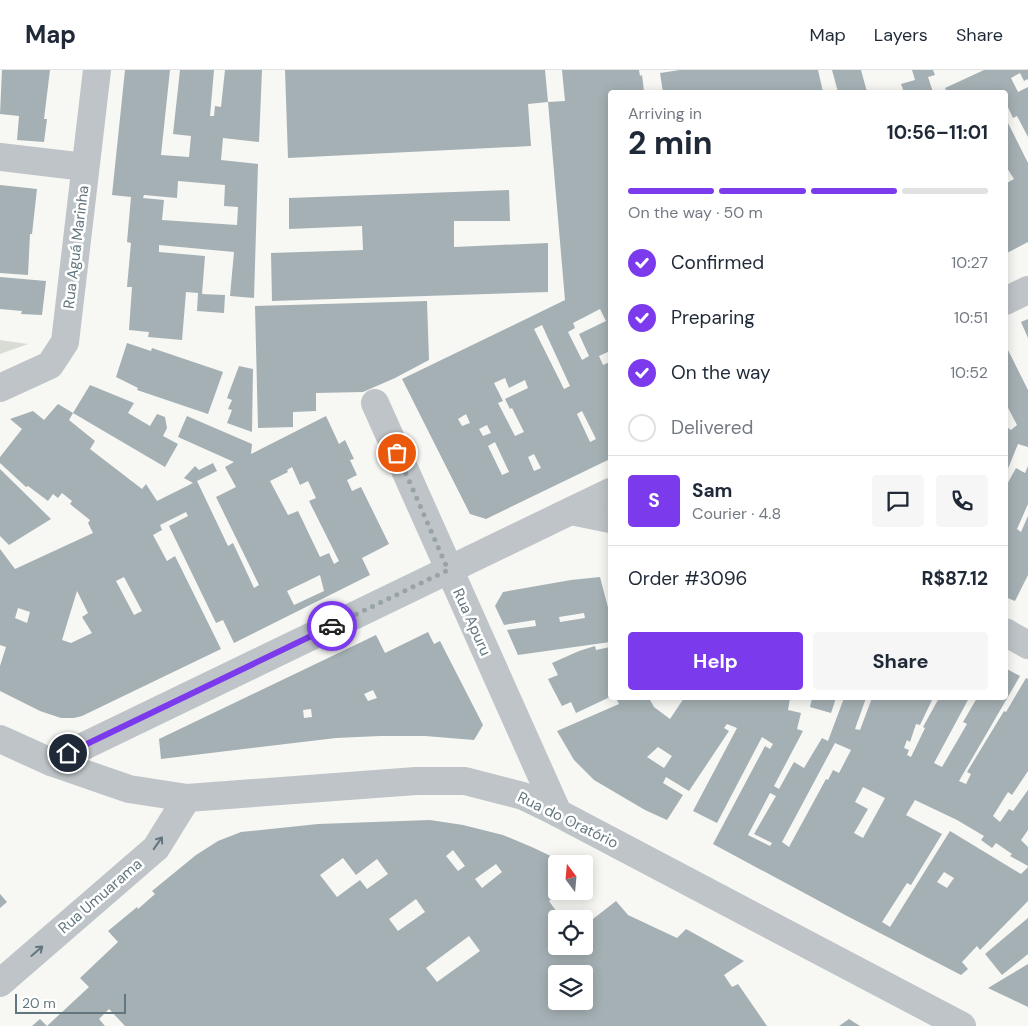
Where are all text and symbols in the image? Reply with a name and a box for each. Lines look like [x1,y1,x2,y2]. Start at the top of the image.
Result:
text: Map [25,19,76,50]
text: Map [810,23,846,47]
text: Layers [874,23,928,47]
text: Share [956,23,1003,47]
text: Arriving in [628,103,702,124]
text: 10:56–11:01 [887,120,988,145]
text: 2 min [628,122,713,164]
street label: Rua Aguá Marinha [59,184,93,310]
text: On the way · 50 m [628,202,763,223]
icon: check [628,249,656,277]
text: Confirmed [671,250,764,275]
text: 10:27 [951,252,988,273]
icon: check [628,304,656,332]
text: Preparing [671,305,755,330]
text: 10:51 [954,307,988,328]
icon: check [628,359,656,387]
text: On the way [671,360,771,385]
text: 10:52 [950,362,988,383]
text: Delivered [671,415,753,440]
pin [376,432,418,474]
icon: bag [383,439,411,467]
button: chat [872,475,924,527]
button: phone [936,475,988,527]
text: Sam [692,478,733,503]
text: S [648,488,660,513]
text: Courier · 4.8 [692,503,781,524]
text: Order #3096 [628,566,748,591]
text: R$87.12 [922,566,988,591]
street label: Rua Apuru [448,585,496,659]
courier [307,601,357,651]
icon: car [318,612,346,640]
button: Help [628,632,803,690]
button: Share [813,632,988,690]
pin [47,732,89,774]
icon: home [54,739,82,767]
street label: Rua do Oratório [514,787,622,853]
one-way arrow [153,837,163,851]
street label: Rua Umuarama [54,854,146,938]
north arrow [548,855,592,900]
map controls [548,855,593,1010]
button: locate [548,910,593,955]
one-way arrow [30,945,43,957]
button: layers [548,965,593,1010]
scale bar [15,991,126,1014]
text: 20 m [22,994,56,1012]

